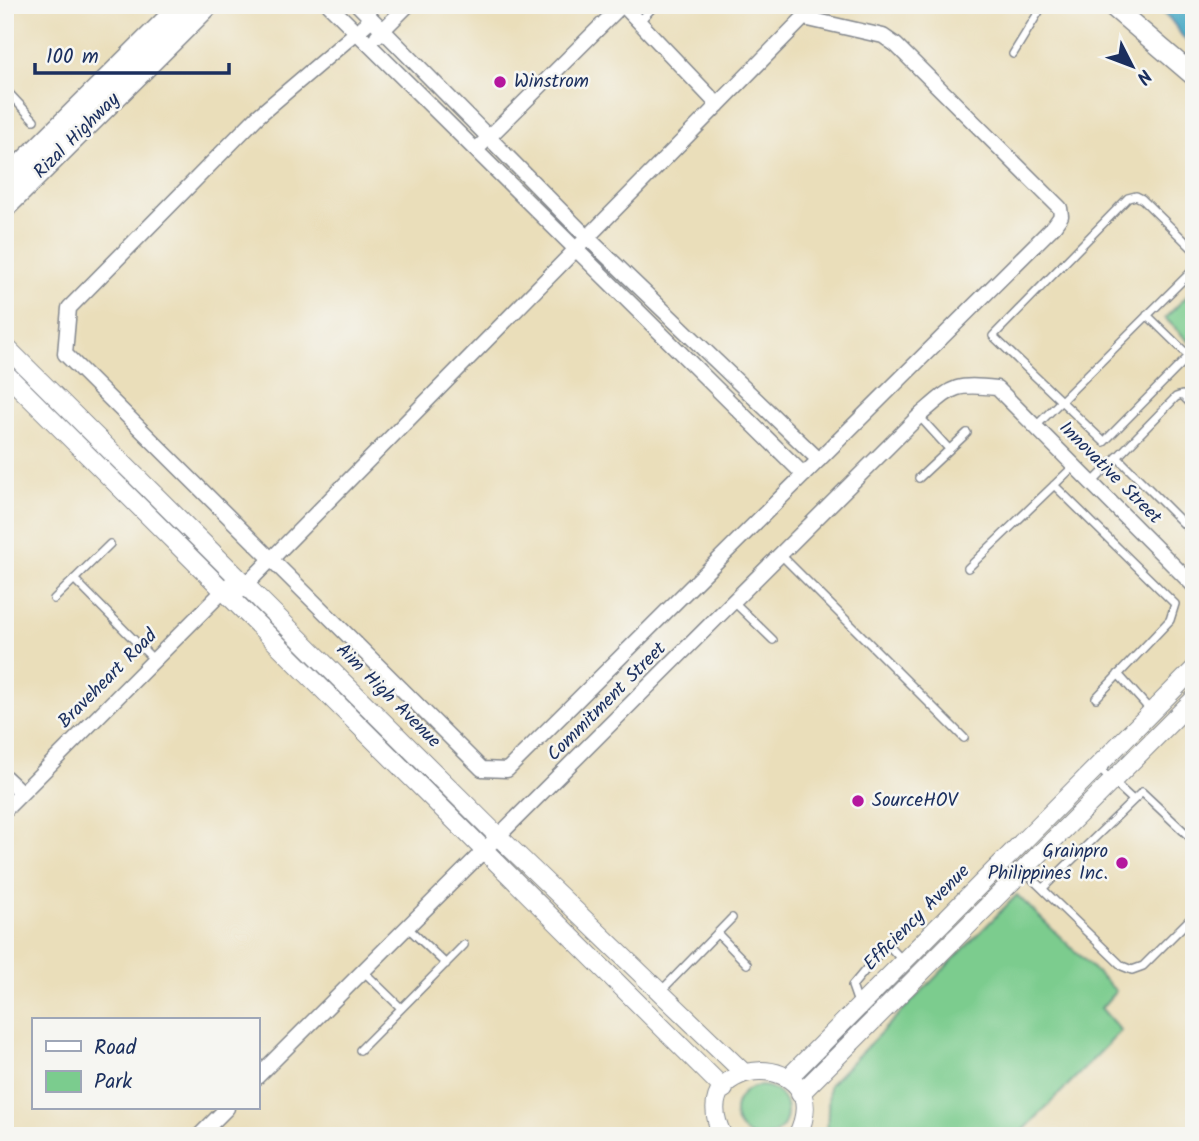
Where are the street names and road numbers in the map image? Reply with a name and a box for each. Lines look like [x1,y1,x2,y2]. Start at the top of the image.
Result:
street label: Rizal Highway [27,85,128,186]
street label: Innovative Street [1051,414,1169,532]
street label: Braveheart Road [51,622,165,736]
street label: Commitment Street [540,635,674,769]
street label: Aim High Avenue [328,636,448,756]
street label: Efficiency Avenue [857,857,978,978]

